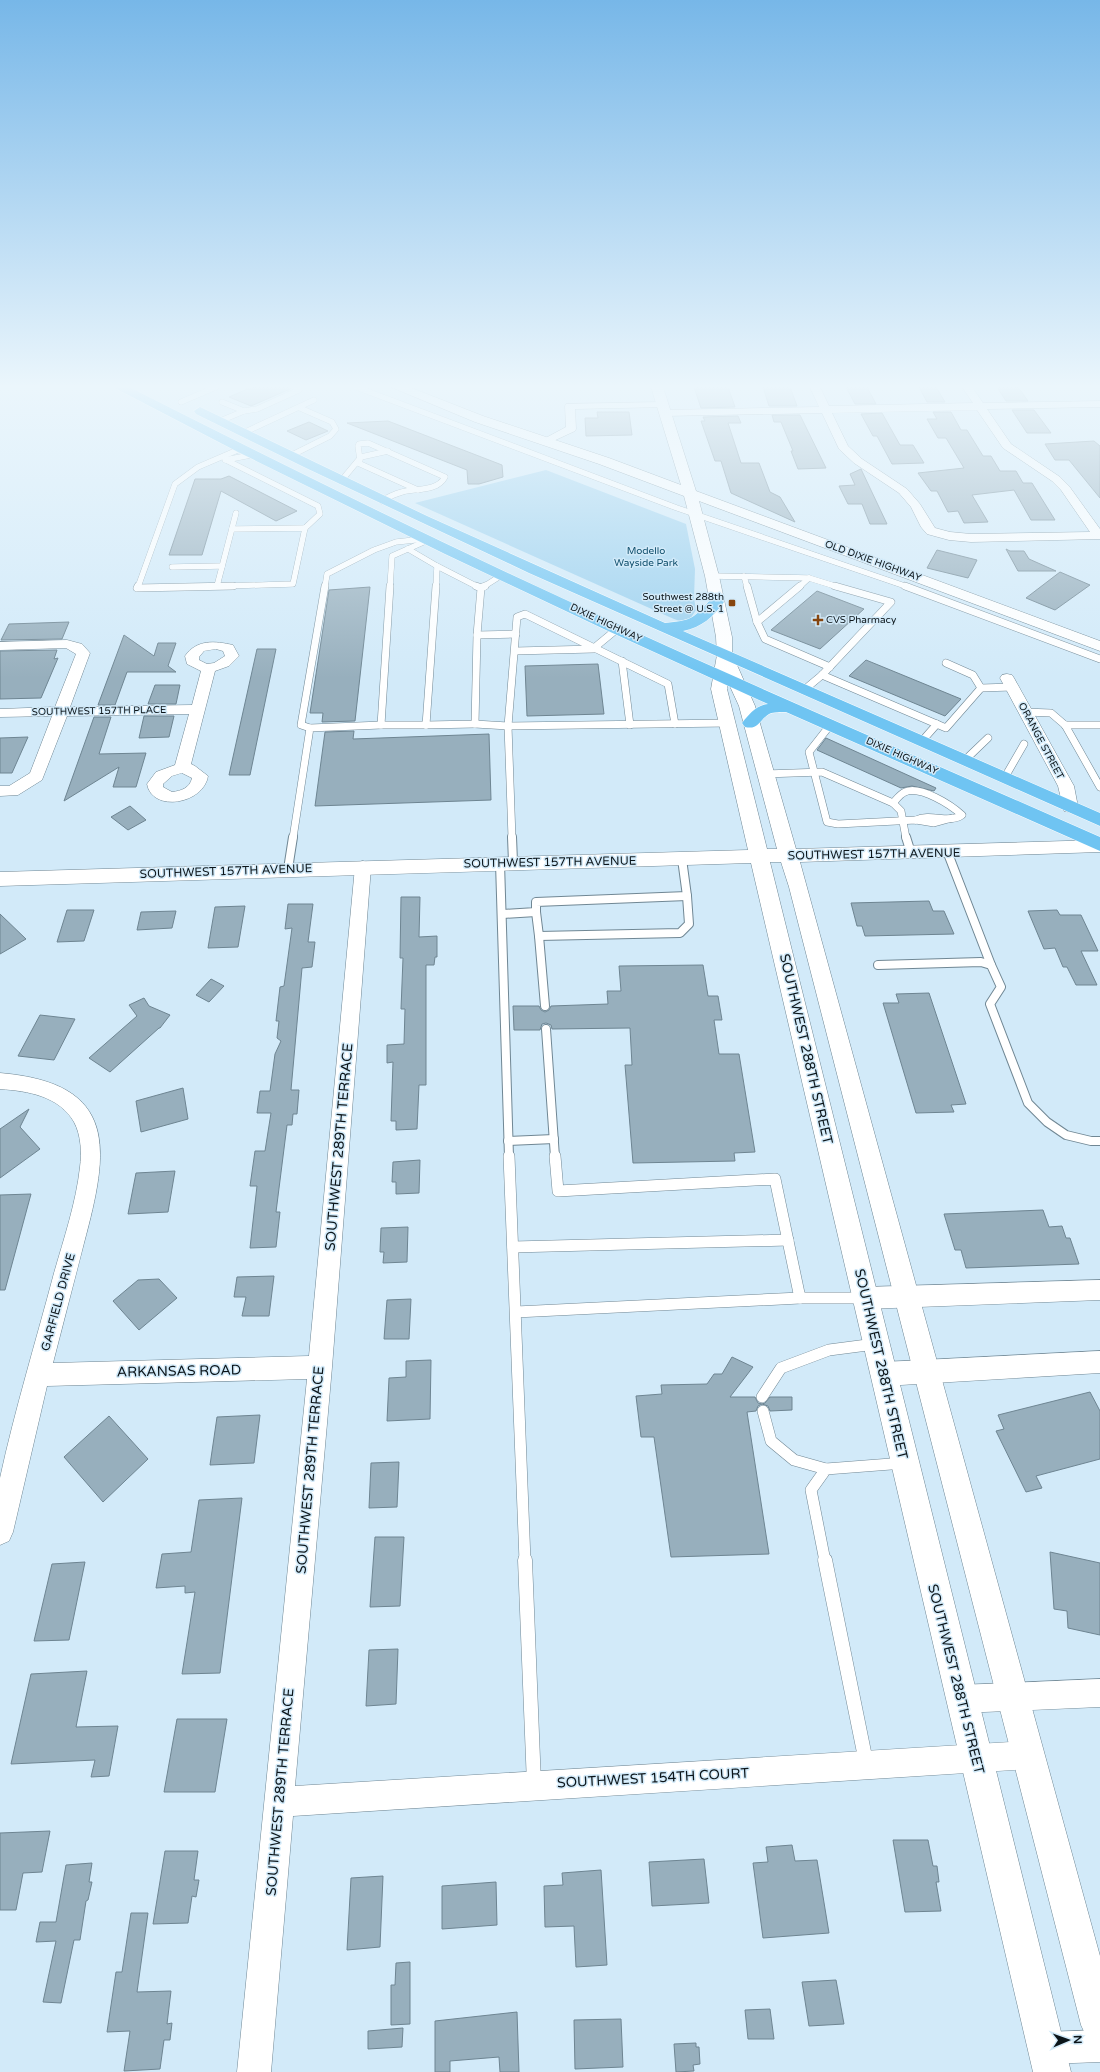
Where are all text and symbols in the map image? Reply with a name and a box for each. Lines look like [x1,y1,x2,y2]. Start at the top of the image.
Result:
street label: OLD DIXIE HIGHWAY [823,538,923,584]
park label: Modello Wayside Park [614,545,678,569]
place label: Southwest 288th Street @ U.S. 1 [642,591,724,615]
marker: Southwest 288th Street @ U.S. 1 [727,598,737,608]
street label: DIXIE HIGHWAY [568,601,644,645]
place label: CVS Pharmacy [826,614,897,626]
marker: CVS Pharmacy [813,615,823,625]
street label: ORANGE STREET [1016,701,1066,781]
street label: SOUTHWEST 157TH PLACE [32,704,166,718]
street label: DIXIE HIGHWAY [864,735,941,778]
street label: SOUTHWEST 157TH AVENUE [788,845,961,863]
street label: SOUTHWEST 157TH AVENUE [464,853,637,871]
street label: SOUTHWEST 157TH AVENUE [139,861,313,881]
street label: SOUTHWEST 288TH STREET [776,952,836,1146]
street label: SOUTHWEST 289TH TERRACE [321,1042,357,1252]
street label: GARFIELD DRIVE [38,1251,78,1353]
street label: SOUTHWEST 288TH STREET [851,1267,911,1461]
street label: ARKANSAS ROAD [117,1361,241,1381]
street label: SOUTHWEST 289TH TERRACE [292,1365,328,1575]
street label: SOUTHWEST 288TH STREET [924,1582,988,1776]
street label: SOUTHWEST 289TH TERRACE [262,1687,298,1897]
street label: SOUTHWEST 154TH COURT [557,1764,750,1792]
north arrow [1048,2020,1088,2060]
text: N [1071,2035,1084,2044]

